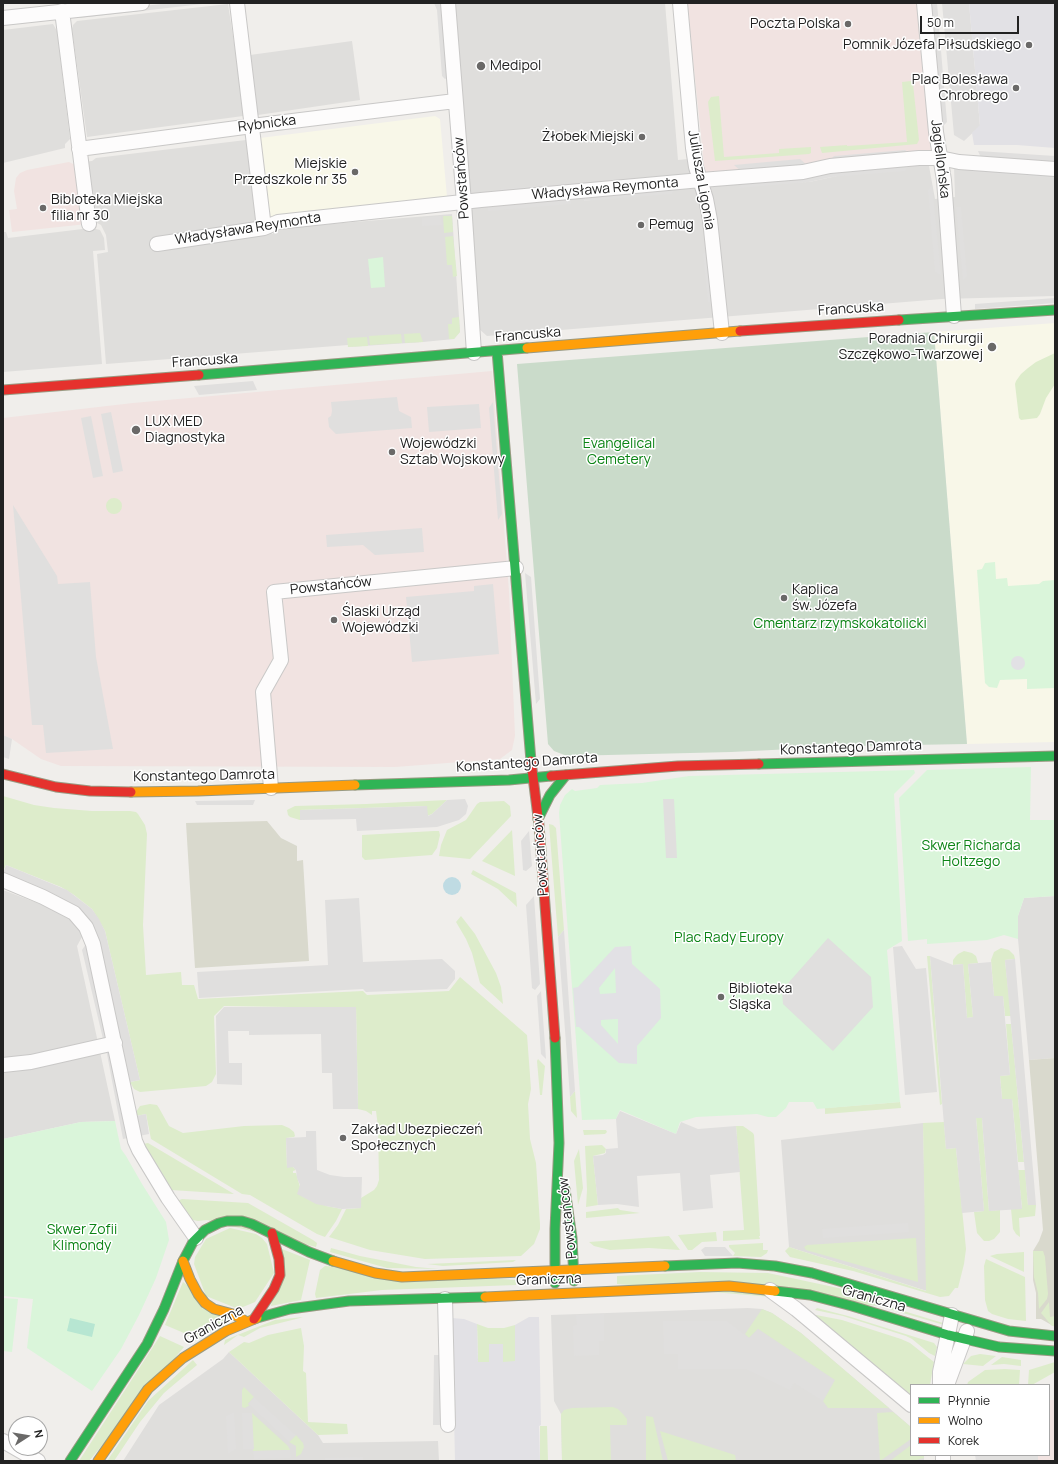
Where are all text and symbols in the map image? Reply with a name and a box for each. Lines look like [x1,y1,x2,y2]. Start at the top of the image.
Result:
scale bar [922,8,1021,34]
text: 50 m [927,14,954,31]
place label: Poczta Polska [750,16,840,32]
marker: Poczta Polska [843,19,853,29]
place label: Pomnik Józefa Piłsudskiego [843,37,1021,53]
marker: Pomnik Józefa Piłsudskiego [1024,40,1034,50]
place label: Medipol [490,58,541,74]
marker: Medipol [475,60,487,72]
place label: Plac Bolesława Chrobrego [912,72,1008,104]
marker: Plac Bolesława Chrobrego [1011,83,1021,93]
street label: Rybnicka [237,112,297,136]
street label: Jagiellońska [927,119,953,199]
place label: Żłobek Miejski [542,129,634,145]
street label: Juliusza Ligonia [684,129,718,231]
marker: Żłobek Miejski [637,132,647,142]
street label: Powstańców [451,136,473,220]
place label: Miejskie Przedszkole nr 35 [234,156,347,188]
marker: Miejskie Przedszkole nr 35 [350,167,360,177]
street label: Władysława Reymonta [531,174,679,204]
place label: Bibloteka Miejska filia nr 30 [51,192,163,224]
marker: Bibloteka Miejska filia nr 30 [38,203,48,213]
street label: Władysława Reymonta [174,209,322,249]
place label: Pemug [649,217,694,233]
marker: Pemug [636,220,646,230]
street label: Francuska [817,298,885,320]
street label: Francuska [494,324,562,346]
place label: Poradnia Chirurgii Szczękowo-Twarzowej [839,331,983,364]
marker: Poradnia Chirurgii Szczękowo-Twarzowej [986,341,998,353]
street label: Francuska [171,350,239,372]
place label: LUX MED Diagnostyka [145,414,225,446]
marker: LUX MED Diagnostyka [130,424,142,436]
place label: Wojewódzki Sztab Wojskowy [400,436,505,468]
park label: Evangelical Cemetery [583,436,655,468]
marker: Wojewódzki Sztab Wojskowy [387,447,397,457]
street label: Powstańców [289,573,373,599]
place label: Kaplica św. Józefa [792,582,857,614]
marker: Kaplica św. Józefa [779,593,789,603]
place label: Ślaski Urząd Wojewódzki [342,604,420,636]
marker: Ślaski Urząd Wojewódzki [329,615,339,625]
park label: Cmentarz rzymskokatolicki [753,616,927,632]
street label: Konstantego Damrota [780,737,922,759]
street label: Konstantego Damrota [456,750,598,776]
street label: Konstantego Damrota [133,766,275,786]
street label: Powstańców [530,813,552,897]
park label: Skwer Richarda Holtzego [922,838,1020,870]
park label: Plac Rady Europy [674,930,784,946]
place label: Biblioteka Śląska [729,981,792,1014]
marker: Biblioteka Śląska [716,992,726,1002]
place label: Zakład Ubezpieczeń Społecznych [351,1122,483,1154]
marker: Zakład Ubezpieczeń Społecznych [338,1133,348,1143]
street label: Powstańców [555,1176,581,1260]
park label: Skwer Zofii Klimondy [47,1222,117,1254]
street label: Graniczna [516,1270,582,1290]
street label: Graniczna [840,1282,908,1316]
street label: Graniczna [181,1302,247,1348]
legend [910,1384,1050,1456]
text: Płynnie [948,1392,990,1409]
text: Wolno [948,1412,983,1429]
north arrow [8,1416,48,1456]
text: N [31,1428,47,1439]
text: Korek [948,1432,979,1449]

